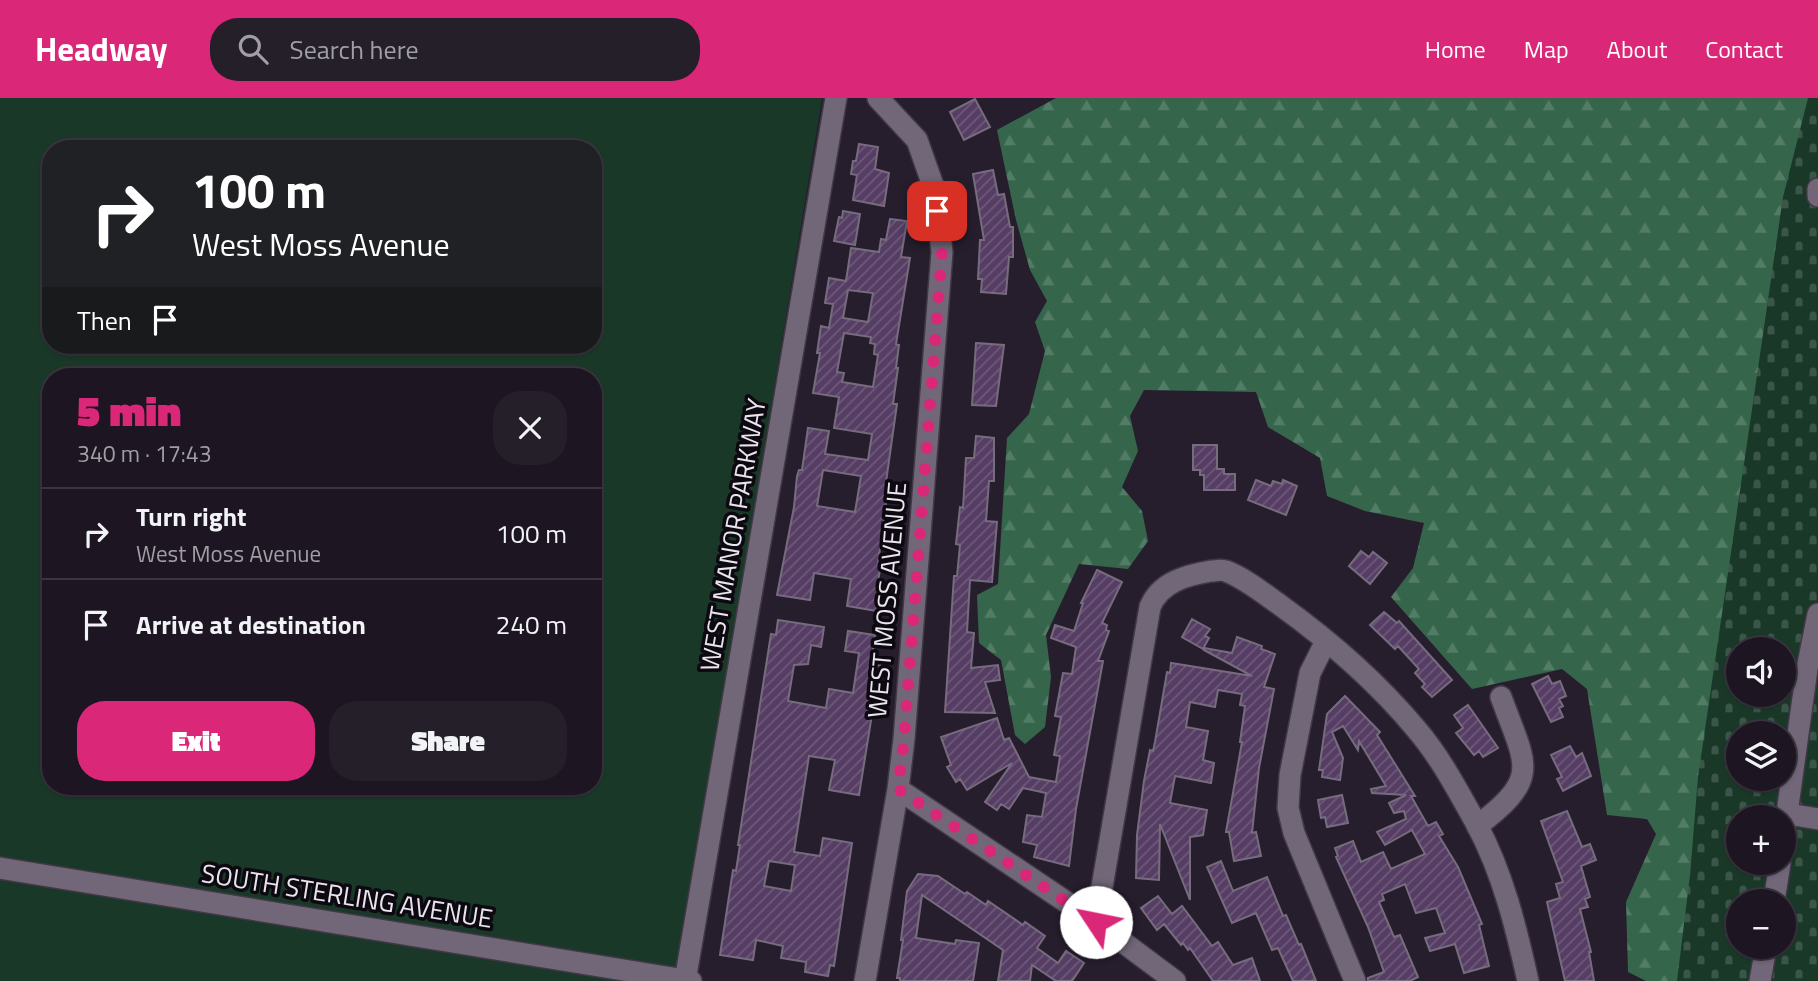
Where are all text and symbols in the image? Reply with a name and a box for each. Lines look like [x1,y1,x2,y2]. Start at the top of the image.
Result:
search box [210,18,700,81]
text: Headway [35,24,168,74]
icon: search [234,30,272,68]
text: Search here [290,30,419,69]
text: Home [1425,31,1486,67]
text: Map [1524,31,1569,67]
text: About [1607,31,1667,67]
text: Contact [1705,31,1783,67]
text: 100 m [192,152,326,227]
icon: right [77,168,168,259]
pin [907,181,967,241]
icon: arrive [918,192,956,230]
text: West Moss Avenue [192,220,450,268]
text: Then [77,301,132,340]
icon: arrive [146,301,184,339]
text: 5 min [77,378,181,442]
button: close [493,391,567,465]
street label: WEST MANOR PARKWAY [689,395,776,674]
text: 340 m · 17:43 [77,436,212,471]
street label: WEST MOSS AVENUE [857,480,916,720]
text: Turn right [136,497,247,536]
text: 100 m [496,514,567,553]
icon: right [77,515,115,553]
text: West Moss Avenue [136,536,321,571]
text: Arrive at destination [136,605,366,644]
text: 240 m [496,605,567,644]
icon: arrive [77,606,115,644]
map controls [1726,637,1796,959]
button: sound [1726,637,1796,707]
button: Exit [77,701,315,781]
button: Share [329,701,567,781]
button: layers [1726,721,1796,791]
button: + [1726,805,1796,875]
street label: SOUTH STERLING AVENUE [199,853,495,938]
position arrow [1059,885,1133,959]
button: − [1726,889,1796,959]

